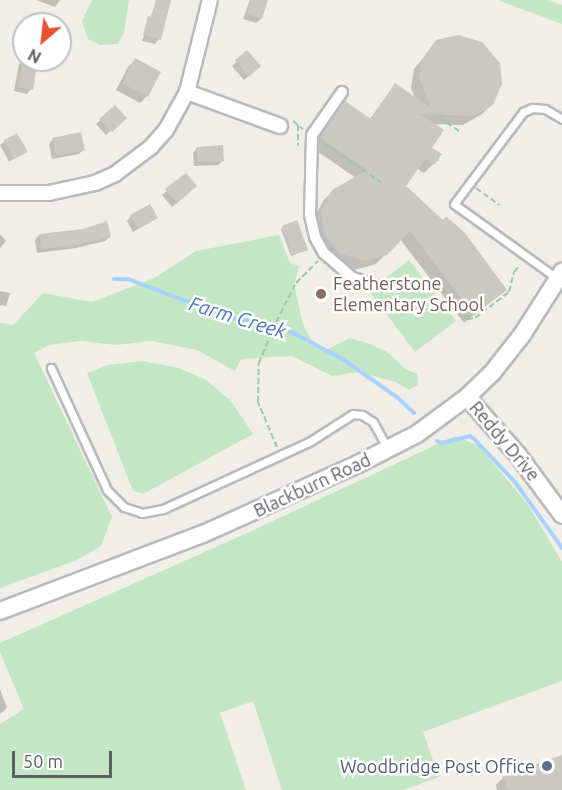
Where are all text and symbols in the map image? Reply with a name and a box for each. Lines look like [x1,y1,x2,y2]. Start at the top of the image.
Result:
north arrow [12,12,72,72]
text: N [25,45,44,67]
place label: Featherstone Elementary School [333,273,484,316]
marker: Featherstone Elementary School [314,287,328,301]
water label: Farm Creek [186,291,290,343]
street label: Reddy Drive [465,397,545,485]
street label: Blackburn Road [250,448,374,522]
scale bar [15,739,116,777]
text: 50 m [23,751,63,771]
place label: Woodbridge Post Office [340,755,535,777]
marker: Woodbridge Post Office [540,759,554,773]

